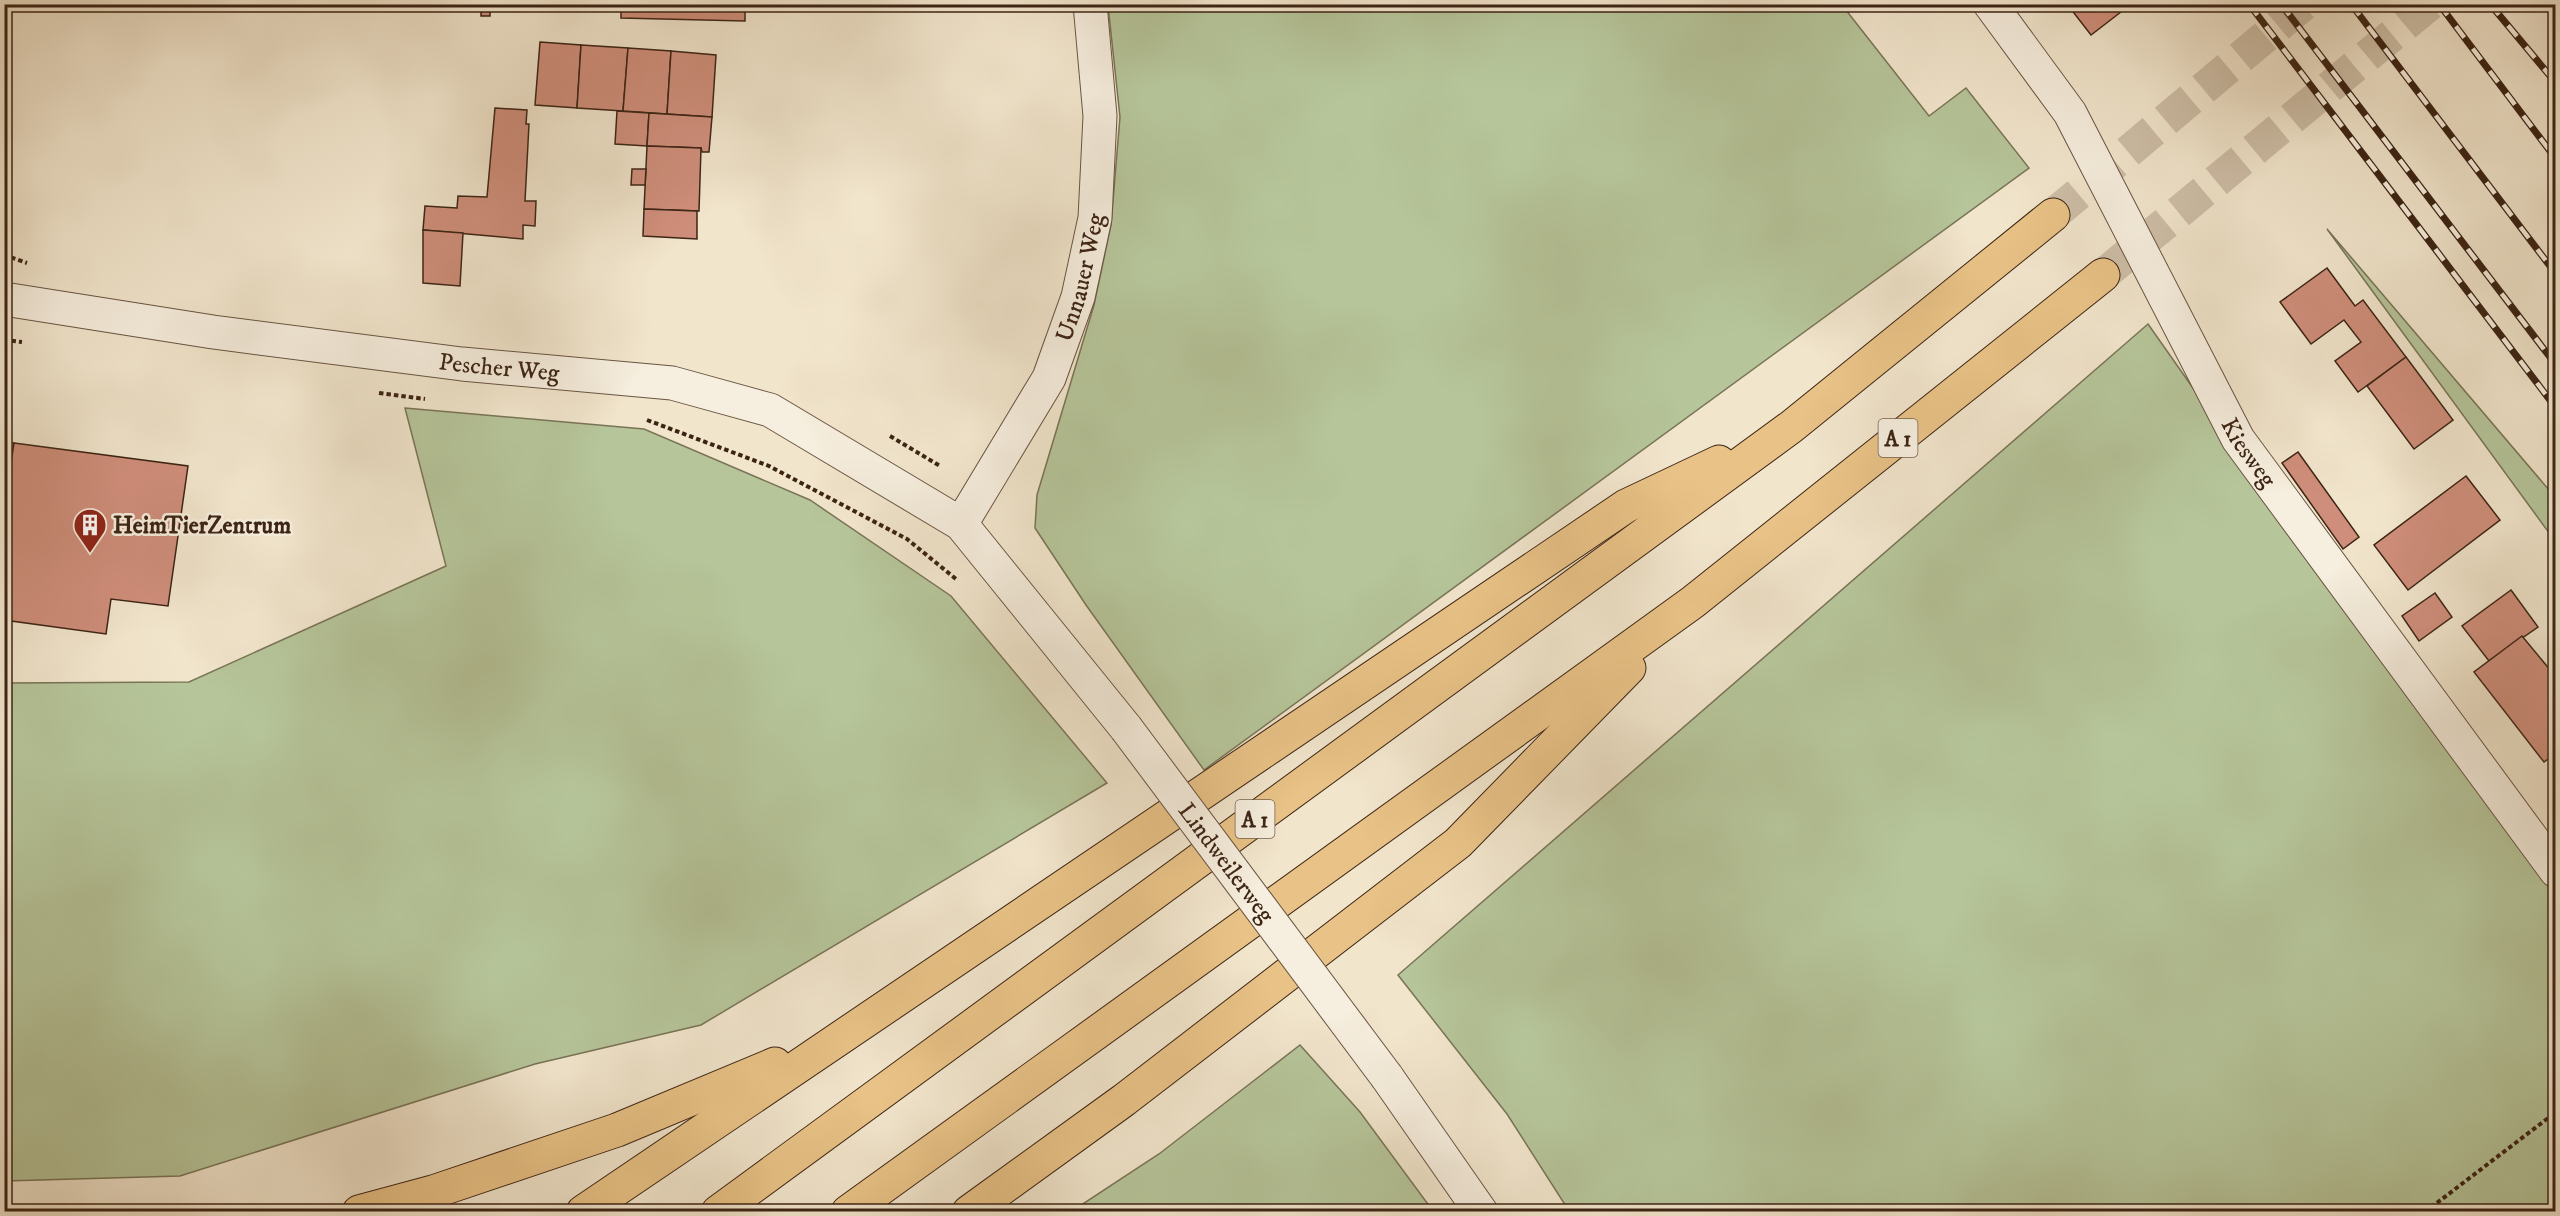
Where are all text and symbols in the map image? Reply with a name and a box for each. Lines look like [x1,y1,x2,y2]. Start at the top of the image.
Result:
street label: Unnauer Weg [1049,210,1112,346]
street label: Pescher Weg [437,347,561,389]
street label: Kiesweg [2214,413,2283,494]
road number: A 1 [1878,419,1918,457]
building icon: HeimTierZentrum [72,507,108,554]
place label: HeimTierZentrum [113,511,291,541]
street label: Lindweilerweg [1171,797,1281,929]
road number: A 1 [1236,800,1274,838]

